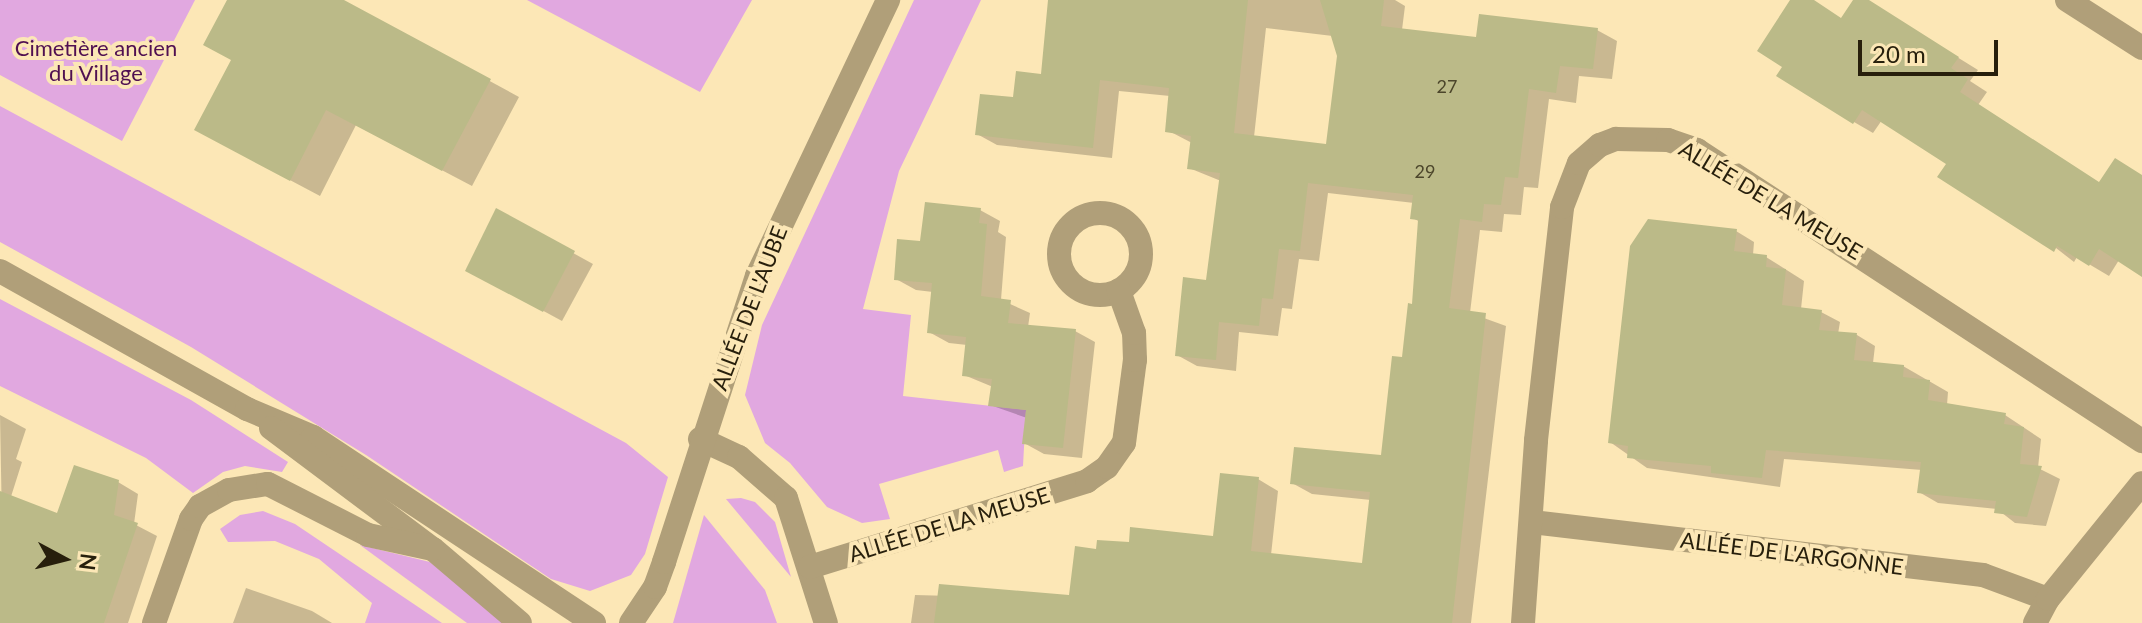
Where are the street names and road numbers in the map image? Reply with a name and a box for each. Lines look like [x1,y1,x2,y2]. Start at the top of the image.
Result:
street label: ALLÉE DE LA MEUSE [1674,135,1868,265]
street label: ALLÉE DE L'AUBE [706,222,792,394]
street label: ALLÉE DE LA MEUSE [845,481,1053,567]
street label: ALLÉE DE L'ARGONNE [1679,526,1905,580]

